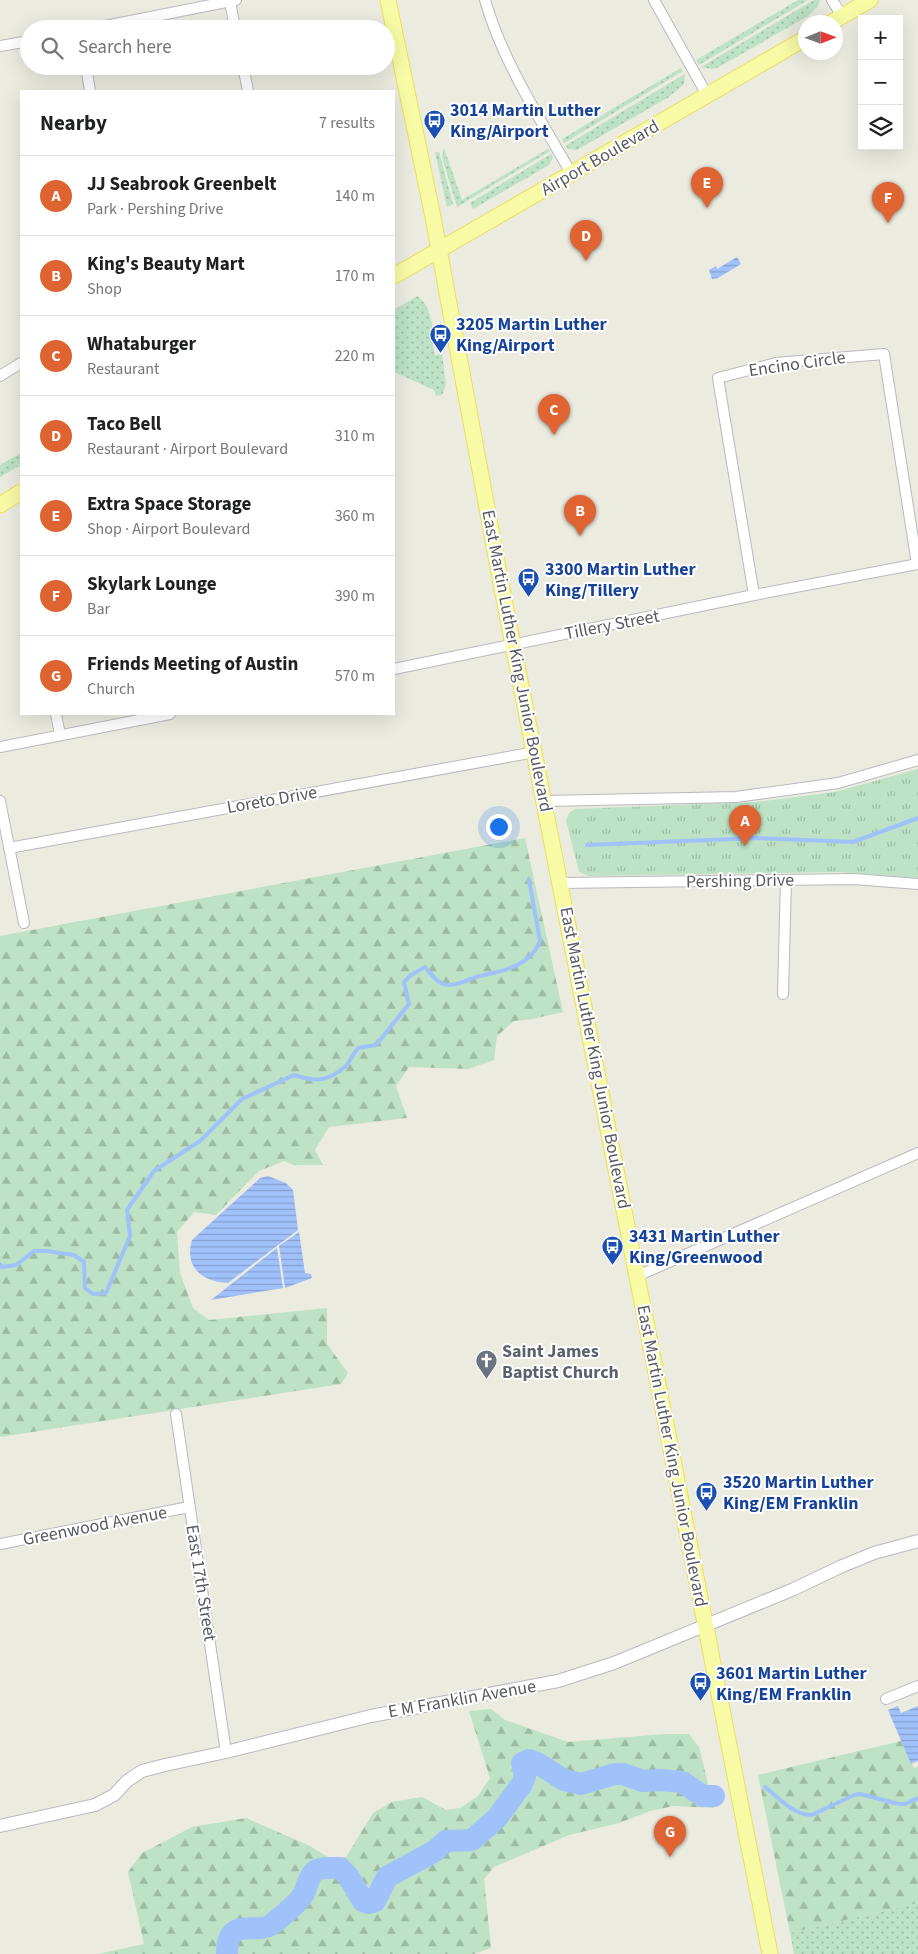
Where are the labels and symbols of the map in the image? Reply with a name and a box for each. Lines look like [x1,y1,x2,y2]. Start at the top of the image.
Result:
north arrow [798,15,843,60]
place label: 3014 Martin Luther King/Airport [450,98,602,144]
bus stop icon: 3014 Martin Luther King/Airport [422,108,446,139]
street label: Airport Boulevard [536,114,664,202]
pin: E [691,167,723,208]
pin: F [872,182,904,223]
pin: D [570,220,602,261]
place label: 3205 Martin Luther King/Airport [456,312,608,358]
bus stop icon: 3205 Martin Luther King/Airport [428,322,452,353]
street label: Encino Circle [747,345,847,383]
pin: C [538,394,570,435]
pin: B [564,495,596,536]
street label: East Martin Luther King Junior Boulevard [475,508,559,814]
place label: 3300 Martin Luther King/Tillery [545,557,697,603]
bus stop icon: 3300 Martin Luther King/Tillery [517,567,541,598]
street label: Tillery Street [562,604,662,646]
street label: Loreto Drive [225,780,319,820]
pin: A [729,805,761,846]
your location [486,814,512,840]
street label: Pershing Drive [686,868,794,894]
street label: East Martin Luther King Junior Boulevard [553,905,637,1211]
place label: 3431 Martin Luther King/Greenwood [629,1224,781,1270]
bus stop icon: 3431 Martin Luther King/Greenwood [601,1234,625,1265]
street label: East Martin Luther King Junior Boulevard [630,1303,714,1609]
place label: Saint James Baptist Church [502,1339,619,1385]
church icon: Saint James Baptist Church [474,1349,498,1380]
place label: 3520 Martin Luther King/EM Franklin [723,1470,875,1516]
bus stop icon: 3520 Martin Luther King/EM Franklin [695,1480,719,1511]
street label: Greenwood Avenue [21,1500,169,1552]
street label: East 17th Street [179,1523,223,1643]
place label: 3601 Martin Luther King/EM Franklin [716,1661,868,1707]
bus stop icon: 3601 Martin Luther King/EM Franklin [688,1671,712,1702]
street label: E M Franklin Avenue [386,1674,538,1724]
pin: G [654,1816,686,1857]

